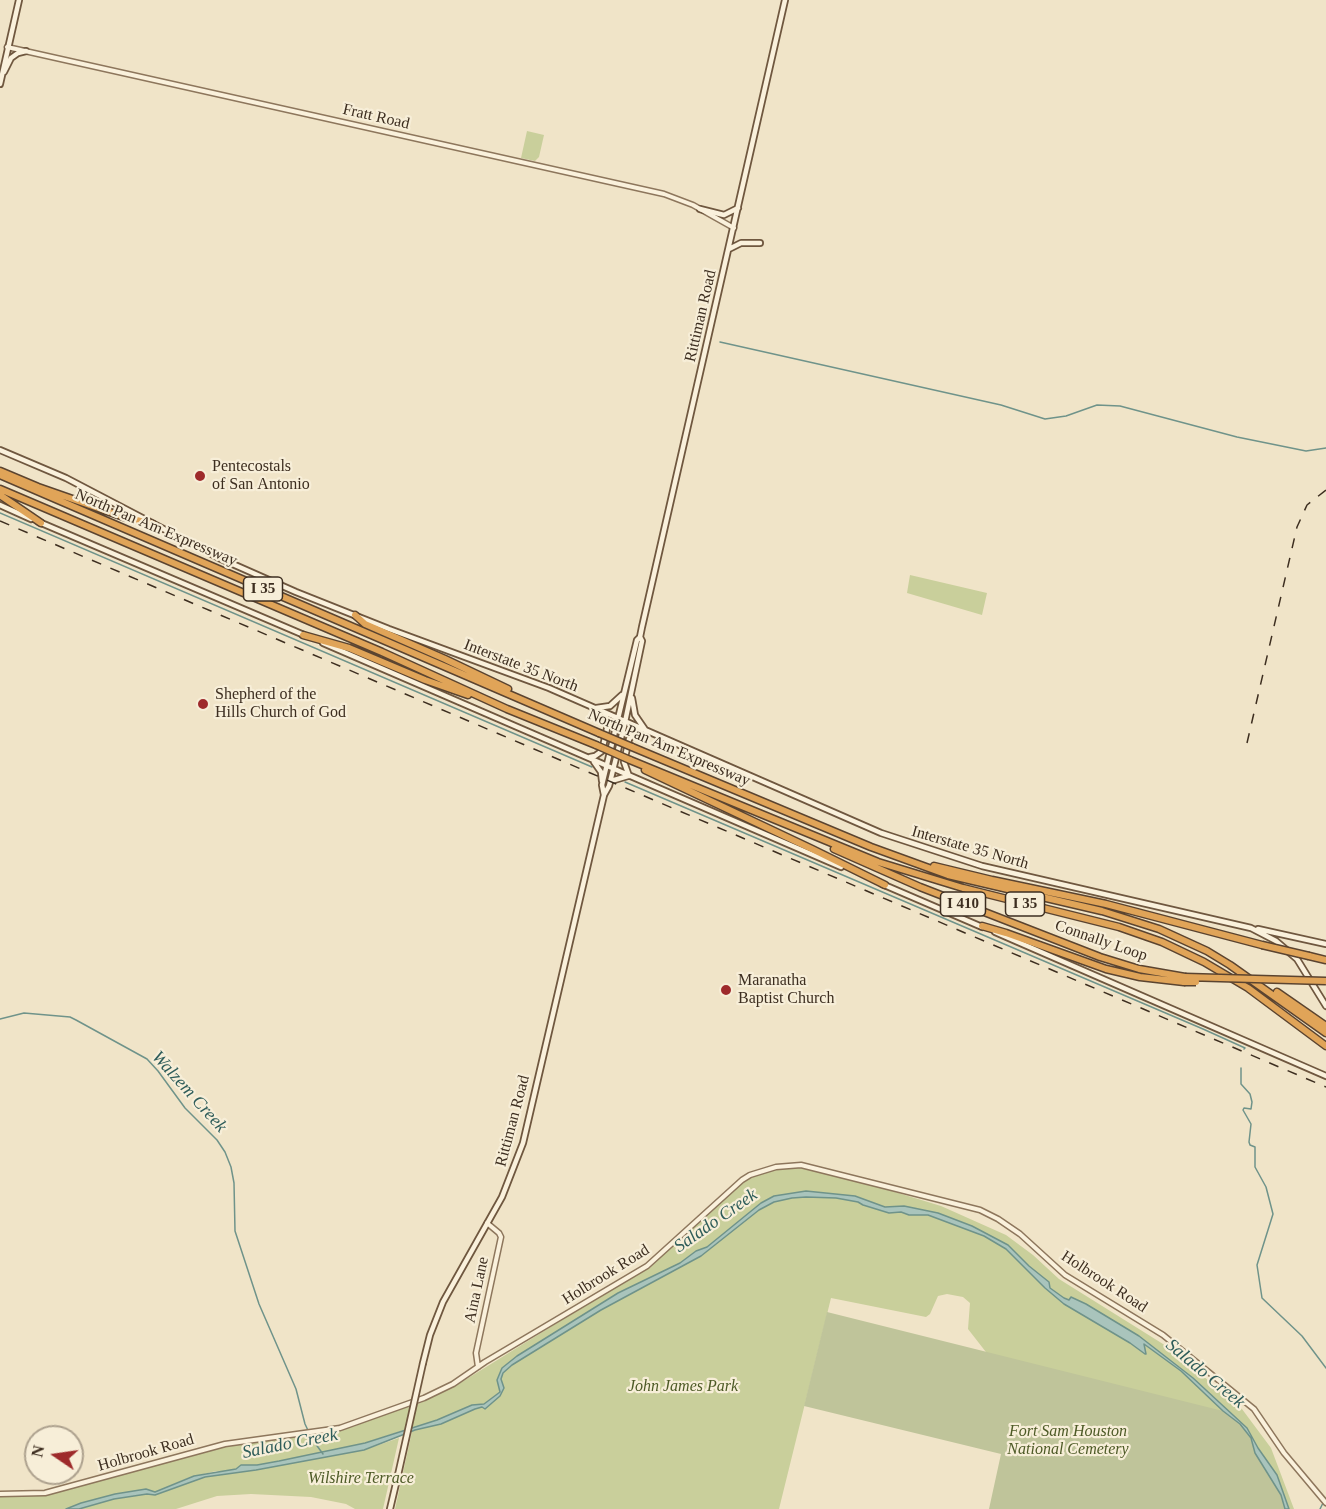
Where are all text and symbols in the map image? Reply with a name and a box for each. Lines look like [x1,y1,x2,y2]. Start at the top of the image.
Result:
street label: Fratt Road [341,100,411,134]
street label: Rittiman Road [681,268,721,364]
place label: Pentecostals of San Antonio [212,457,310,495]
marker: Pentecostals of San Antonio [193,469,207,483]
street label: North Pan Am Expressway [72,485,240,571]
road number: I 35 [244,577,282,601]
street label: Interstate 35 North [461,635,581,697]
place label: Shepherd of the Hills Church of God [215,685,346,723]
marker: Shepherd of the Hills Church of God [196,697,210,711]
street label: North Pan Am Expressway [585,705,753,791]
street label: Interstate 35 North [909,822,1031,874]
road number: I 410 [940,892,986,916]
road number: I 35 [1006,892,1044,916]
street label: Connally Loop [1052,916,1150,966]
place label: Maranatha Baptist Church [738,971,834,1009]
marker: Maranatha Baptist Church [719,983,733,997]
water label: Walzem Creek [147,1047,231,1137]
street label: Rittiman Road [492,1073,534,1169]
water label: Salado Creek [670,1184,762,1258]
street label: Holbrook Road [559,1241,653,1309]
street label: Holbrook Road [1057,1247,1151,1317]
street label: Aina Lane [461,1255,493,1325]
water label: Salado Creek [1161,1335,1249,1413]
park label: John James Park [628,1377,738,1397]
park label: Fort Sam Houston National Cemetery [1007,1422,1129,1460]
water label: Salado Creek [240,1424,340,1464]
north arrow [24,1425,84,1485]
street label: Holbrook Road [96,1430,196,1476]
text: N [28,1444,48,1459]
park label: Wilshire Terrace [308,1469,414,1489]

